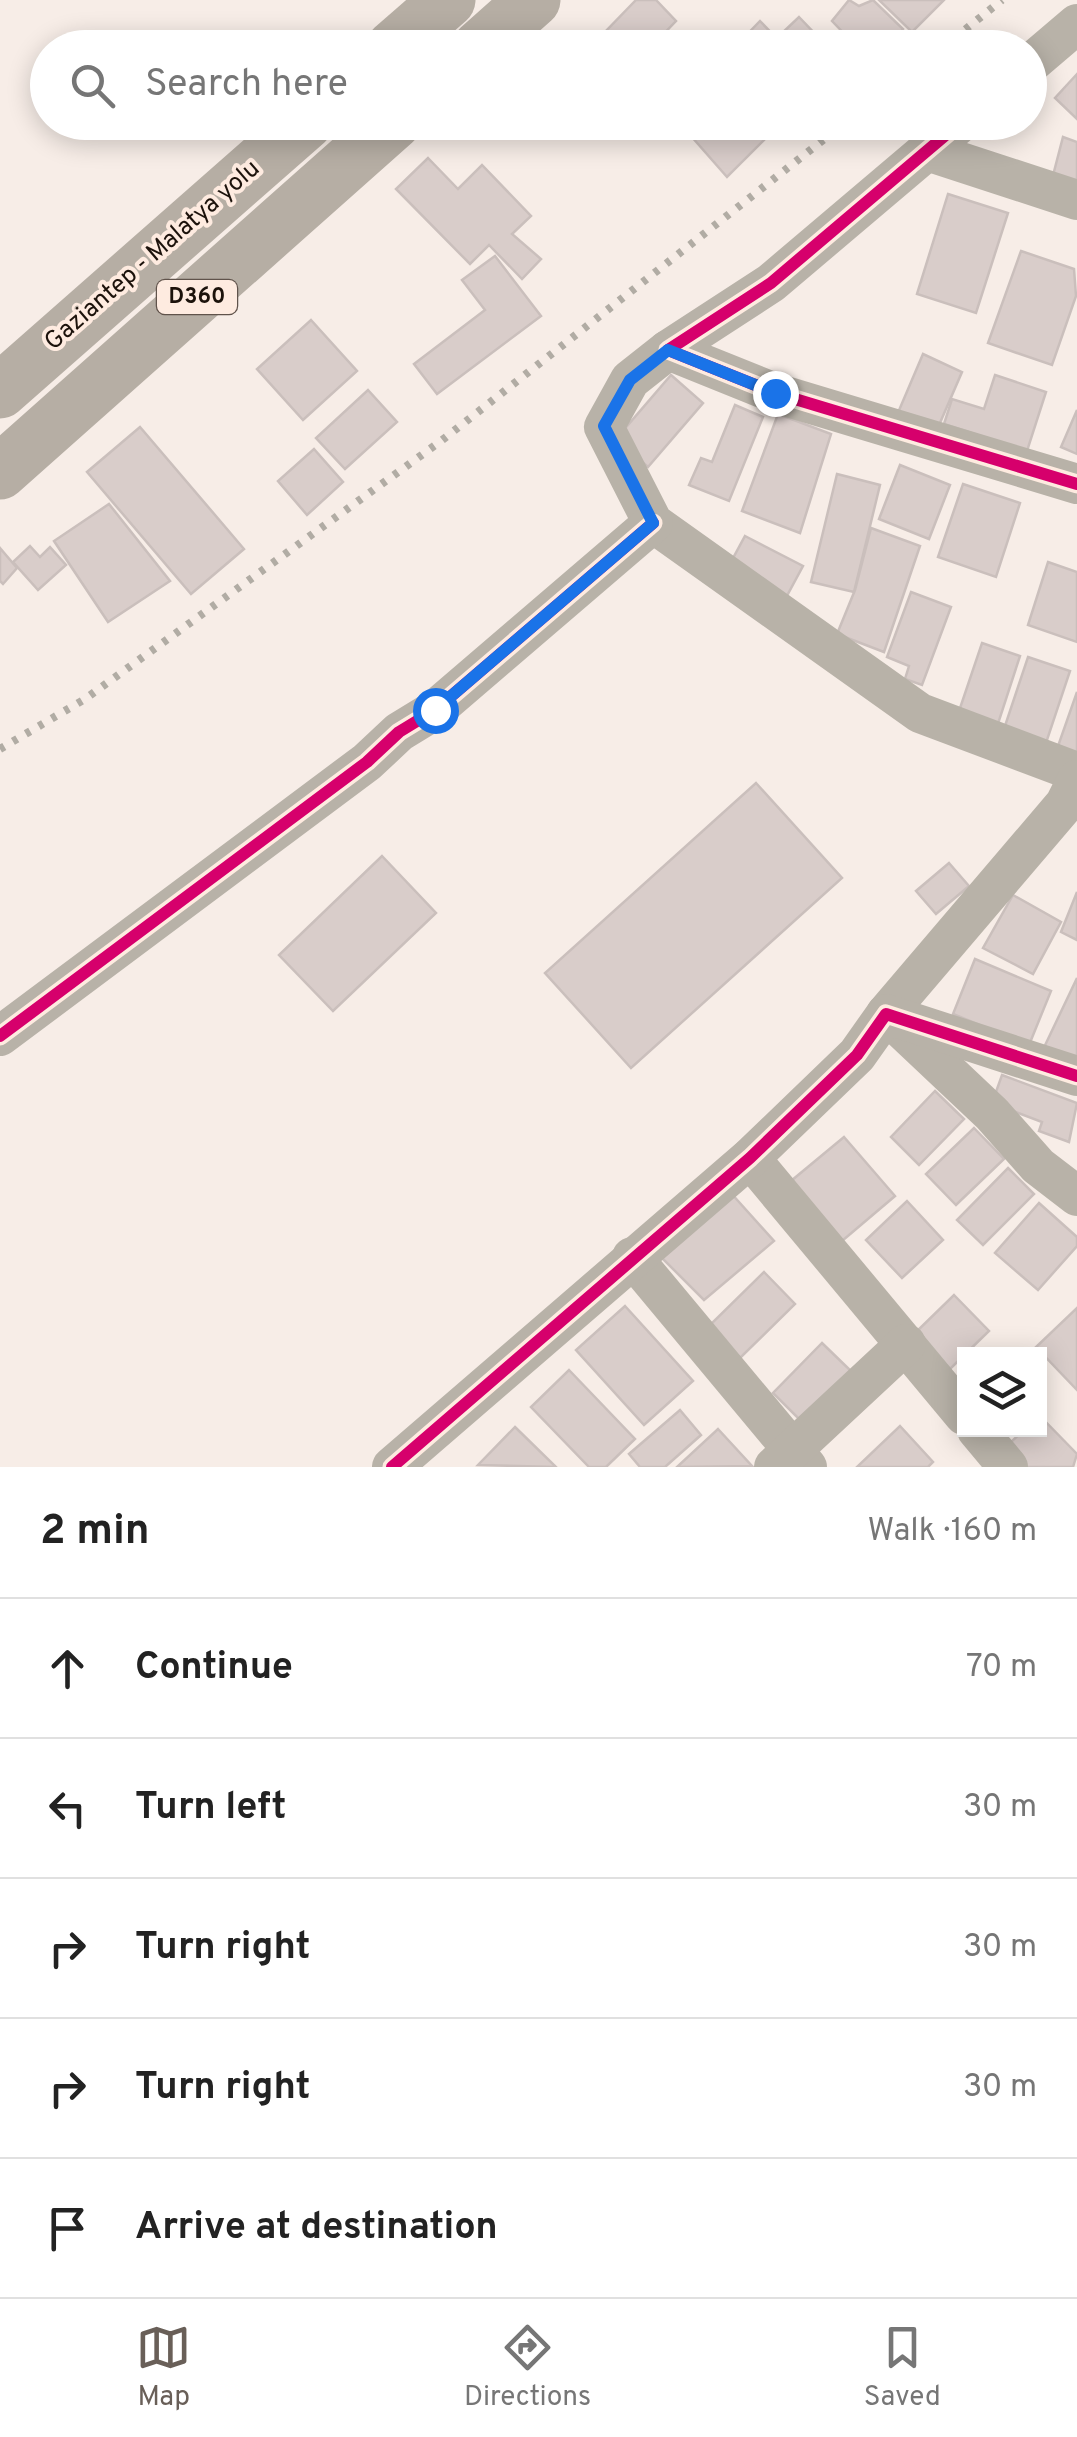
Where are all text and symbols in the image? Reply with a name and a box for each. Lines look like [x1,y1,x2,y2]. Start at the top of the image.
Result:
search box [30,30,1047,140]
icon: search [65,58,120,113]
text: Search here [145,61,348,110]
street label: Gaziantep - Malatya yolu [39,154,267,358]
road number: D360 [157,280,237,314]
route end [753,371,799,417]
route start [413,688,459,734]
map controls [957,1347,1047,1437]
button: layers [957,1347,1047,1437]
text: 2 min [40,1506,150,1559]
text: Walk · 160 m [867,1512,1037,1552]
icon: ahead [40,1641,95,1696]
text: Continue [135,1644,293,1693]
text: 70 m [966,1648,1037,1688]
icon: left [40,1781,95,1836]
text: Turn left [135,1784,287,1833]
text: 30 m [963,1788,1037,1828]
icon: right [40,1921,95,1976]
text: Turn right [135,1924,310,1973]
text: 30 m [963,1928,1037,1968]
icon: right [40,2061,95,2116]
text: Turn right [135,2064,310,2113]
text: 30 m [963,2068,1037,2108]
icon: arrive [40,2201,95,2256]
text: Arrive at destination [135,2204,498,2253]
tab: Map [136,2320,191,2416]
tab: Directions [464,2320,591,2416]
tab: Saved [864,2320,941,2416]

